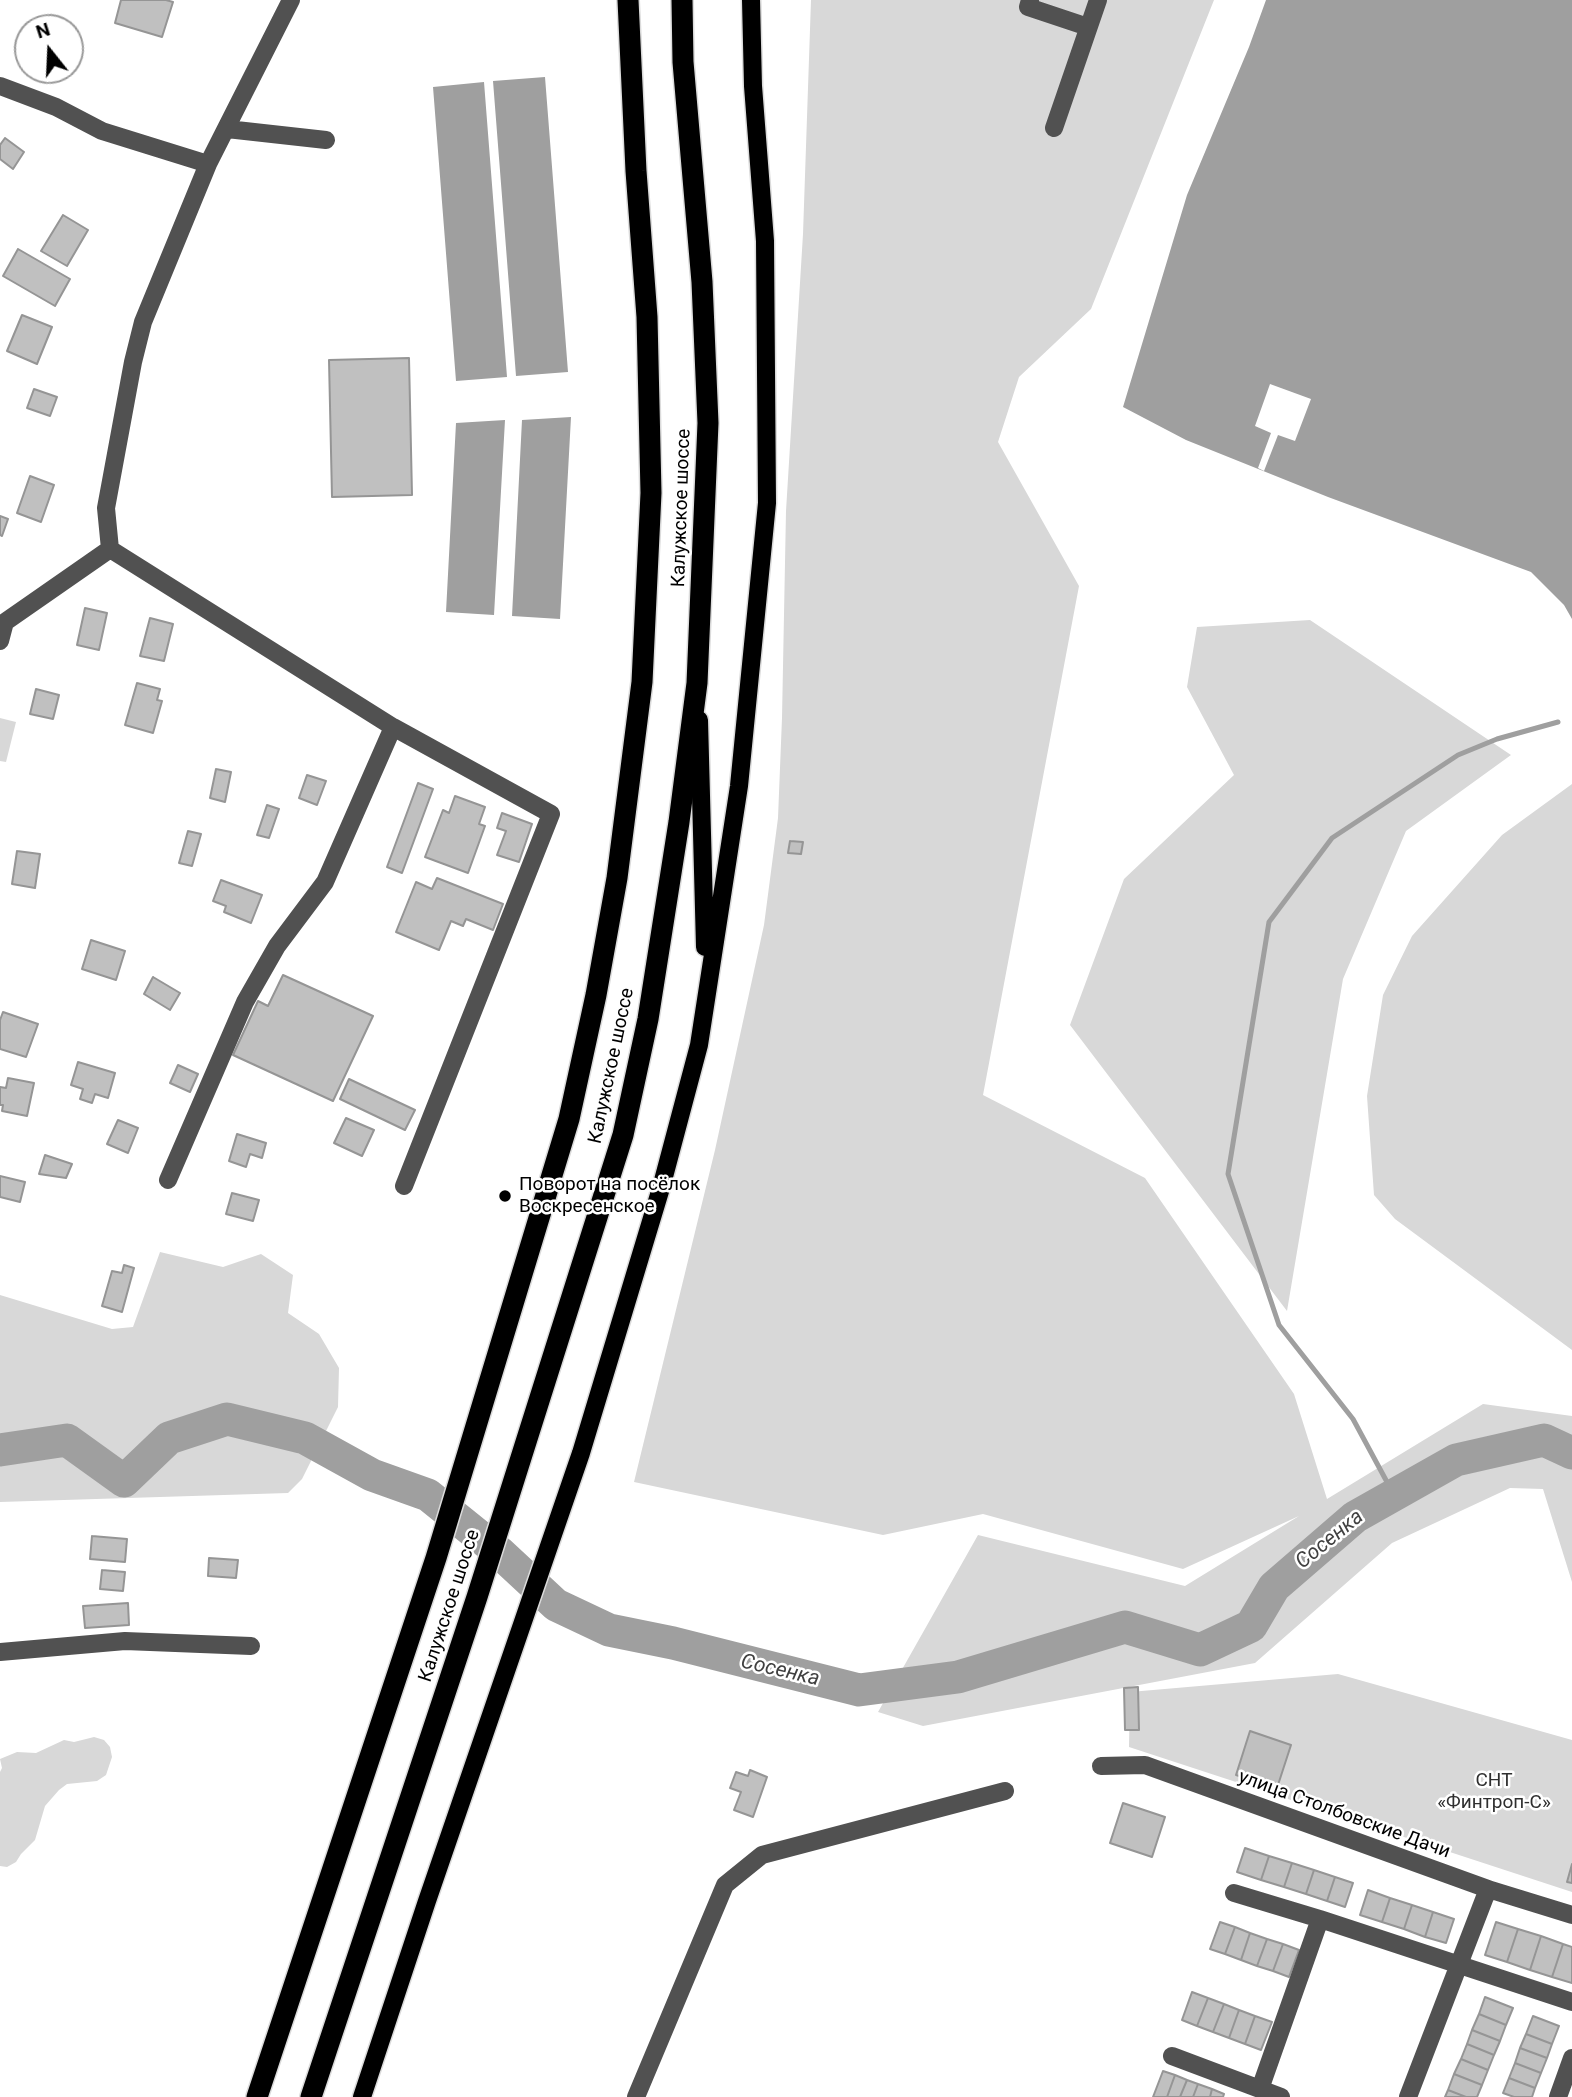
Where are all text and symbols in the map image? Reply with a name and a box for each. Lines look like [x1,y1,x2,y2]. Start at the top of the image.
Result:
north arrow [14,14,84,84]
text: N [33,17,53,43]
street label: Калужское шоссе [668,428,696,588]
street label: Калужское шоссе [584,986,640,1146]
place label: Поворот на посёлок Воскресенское [519,1174,700,1218]
marker: Поворот на посёлок Воскресенское [497,1188,513,1204]
water label: Сосенка [1291,1505,1369,1575]
street label: Калужское шоссе [415,1527,485,1685]
water label: Сосенка [738,1650,822,1692]
street label: улица Столбовские Дачи [1235,1766,1453,1864]
park label: СНТ «Финтроп-С» [1437,1770,1551,1814]

